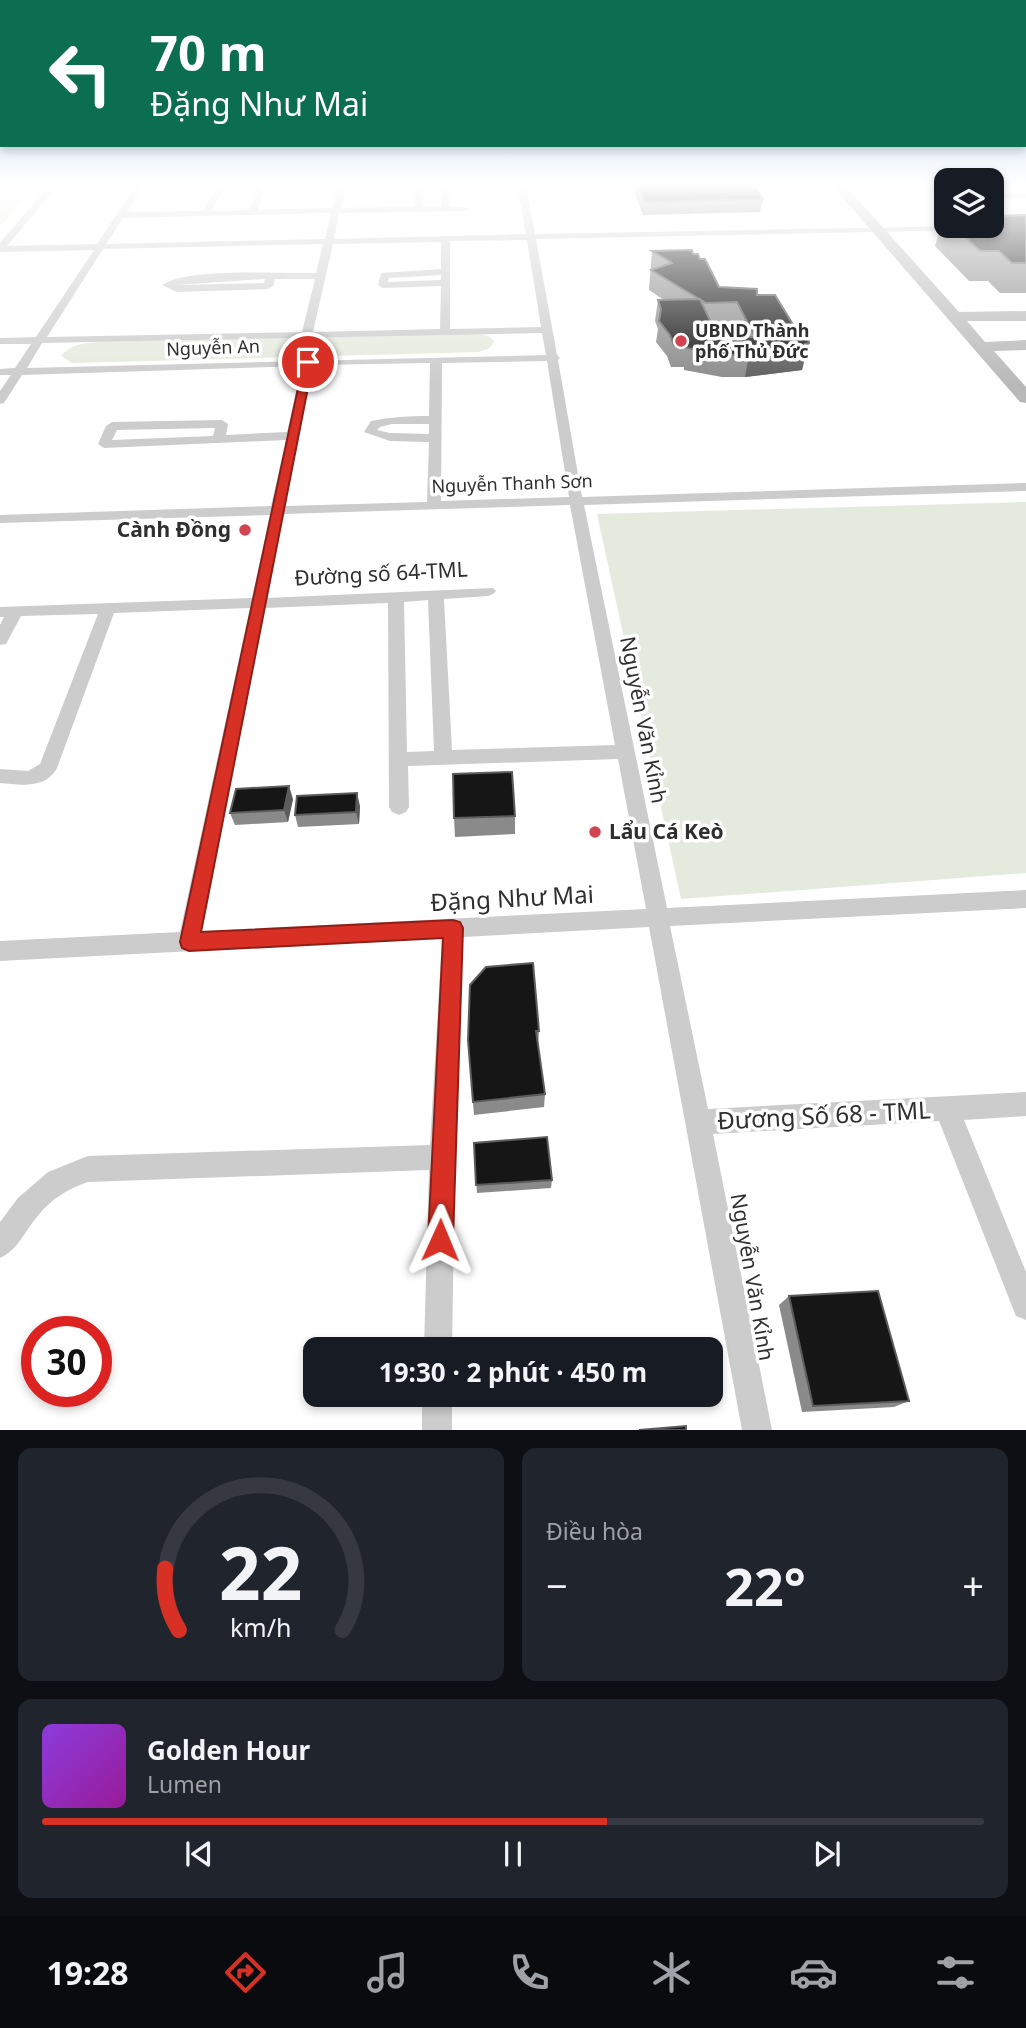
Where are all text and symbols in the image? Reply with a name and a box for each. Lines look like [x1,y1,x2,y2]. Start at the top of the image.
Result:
text: 70 m [150,19,267,85]
icon: left [35,28,126,119]
text: Đặng Như Mai [150,82,368,125]
map controls [934,168,1004,238]
button: layers [934,168,1004,238]
place label: UBND Thành phố Thủ Đức [695,318,809,363]
pin [278,332,338,392]
street label: Nguyễn An [166,333,260,361]
marker: UBND Thành phố Thủ Đức [673,333,689,349]
icon: arrive [289,343,327,381]
street label: Nguyễn Thanh Sơn [431,468,593,498]
place label: Cành Đồng [117,515,231,543]
marker: Cành Đồng [237,522,253,538]
street label: Đường số 64-TML [293,554,468,592]
street label: Nguyễn Văn Kỉnh [614,634,674,806]
place label: Lẩu Cá Keò [609,817,724,845]
marker: Lẩu Cá Keò [587,824,603,840]
street label: Đặng Như Mai [429,877,595,918]
street label: Đương Số 68 - TML [716,1092,931,1137]
street label: Nguyễn Văn Kỉnh [724,1191,781,1363]
position arrow [403,1203,477,1277]
speed limit sign: 30 [21,1316,112,1407]
text: 19:30 · 2 phút · 450 m [379,1354,647,1390]
text: Điều hòa [546,1515,643,1547]
text: 22 [219,1523,303,1622]
text: 22° [724,1550,806,1621]
text: − [546,1559,568,1611]
text: + [962,1559,984,1611]
text: km/h [230,1610,292,1644]
text: Golden Hour [147,1732,310,1768]
text: Lumen [147,1768,222,1800]
icon: previous [180,1835,218,1873]
icon: pause [494,1835,532,1873]
icon: next [808,1835,846,1873]
icon: directions [221,1948,270,1997]
icon: music [363,1948,412,1997]
icon: phone [505,1948,554,1997]
icon: climate [647,1948,696,1997]
icon: car [789,1948,838,1997]
icon: filters [931,1948,980,1997]
text: 19:28 [46,1951,129,1994]

